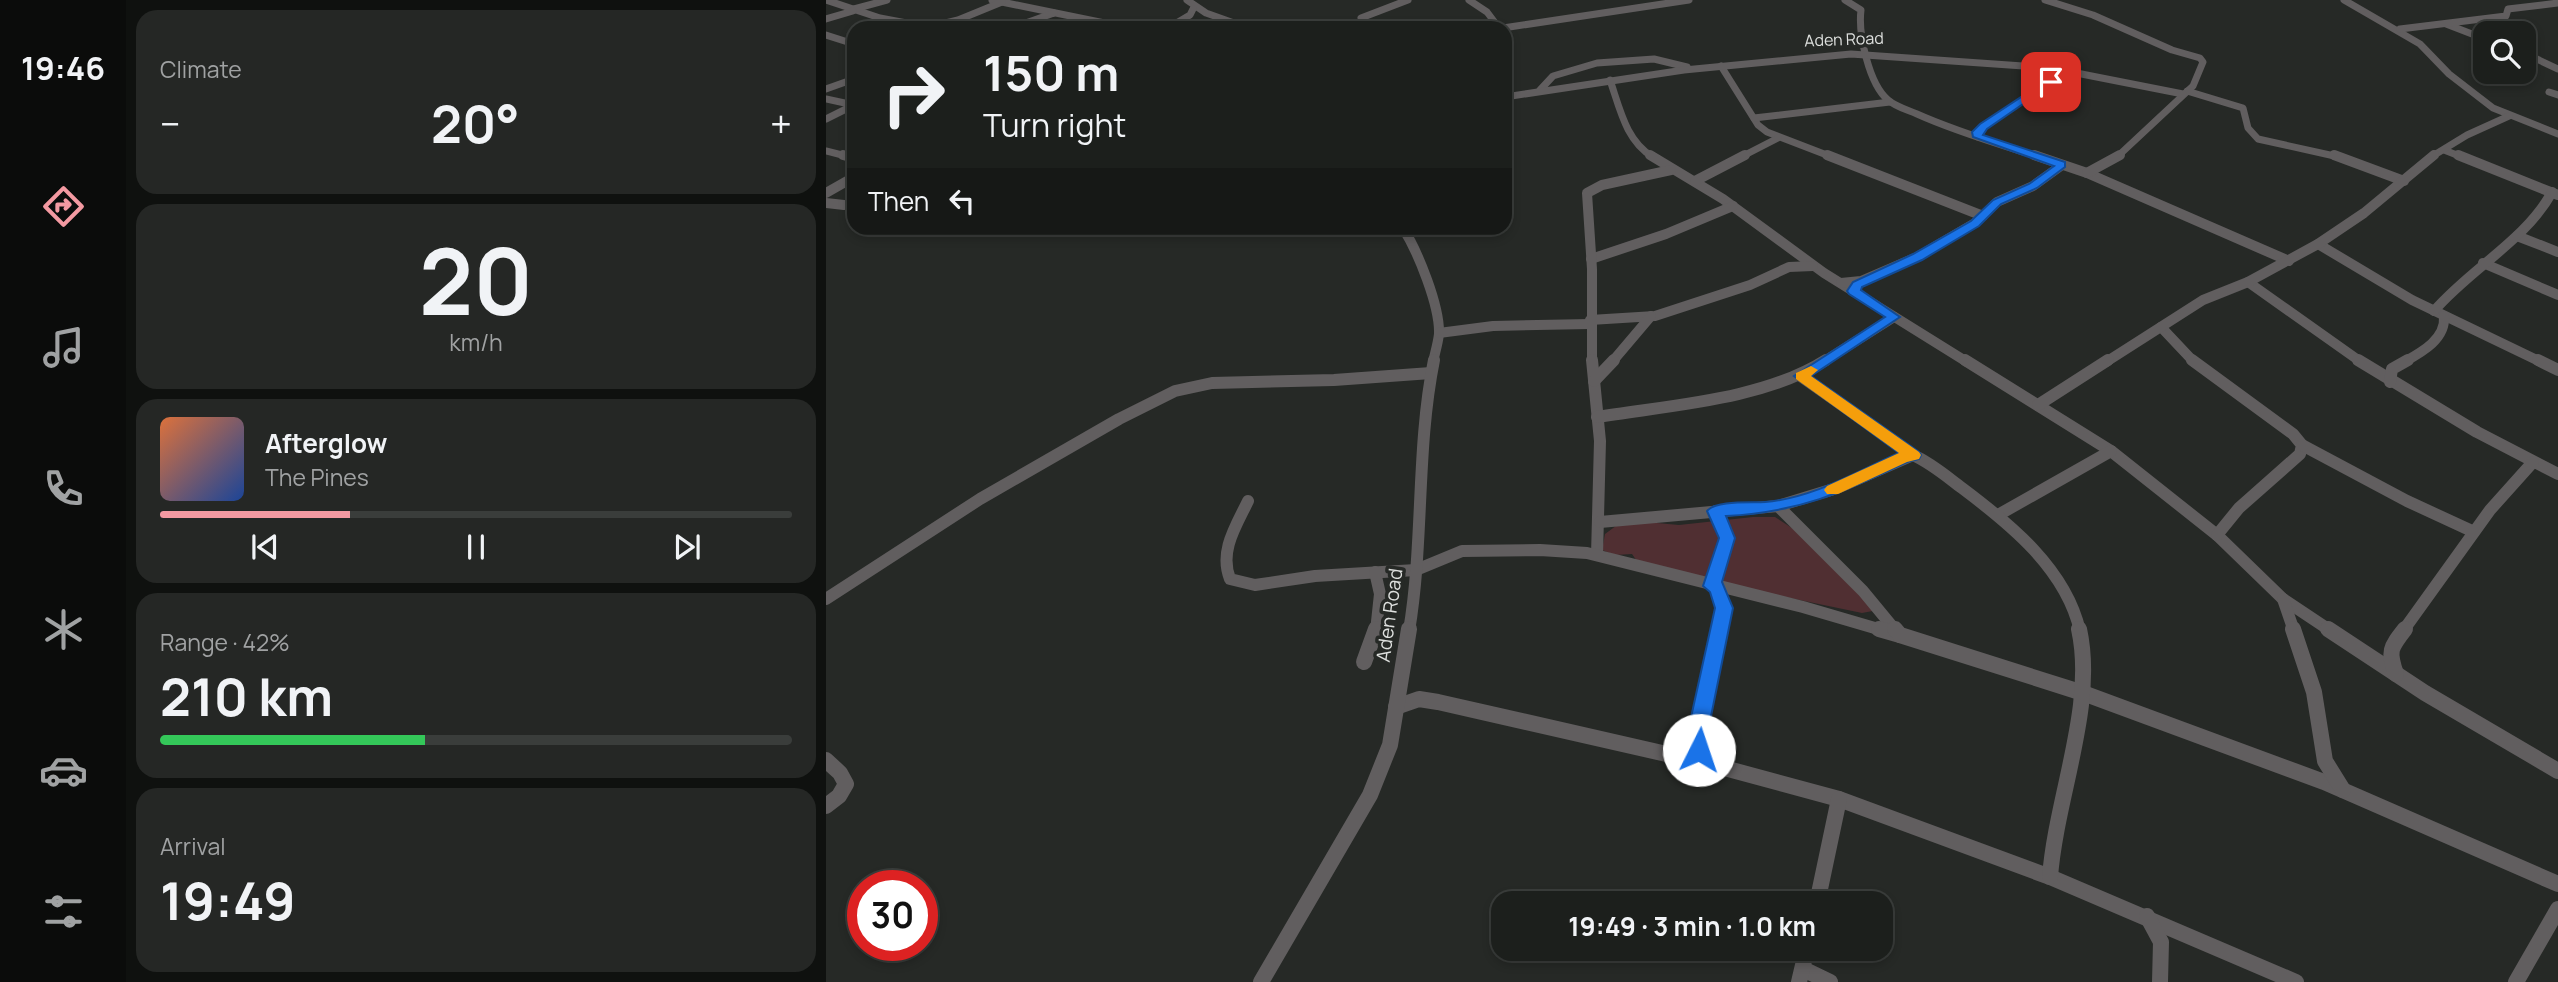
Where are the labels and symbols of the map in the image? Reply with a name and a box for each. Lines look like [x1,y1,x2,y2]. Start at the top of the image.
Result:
street label: Aden Road [1804,27,1884,51]
pin [2021,52,2081,112]
street label: Aden Road [1370,567,1408,663]
position arrow [1662,713,1736,787]
speed limit sign: 30 [847,870,938,961]

